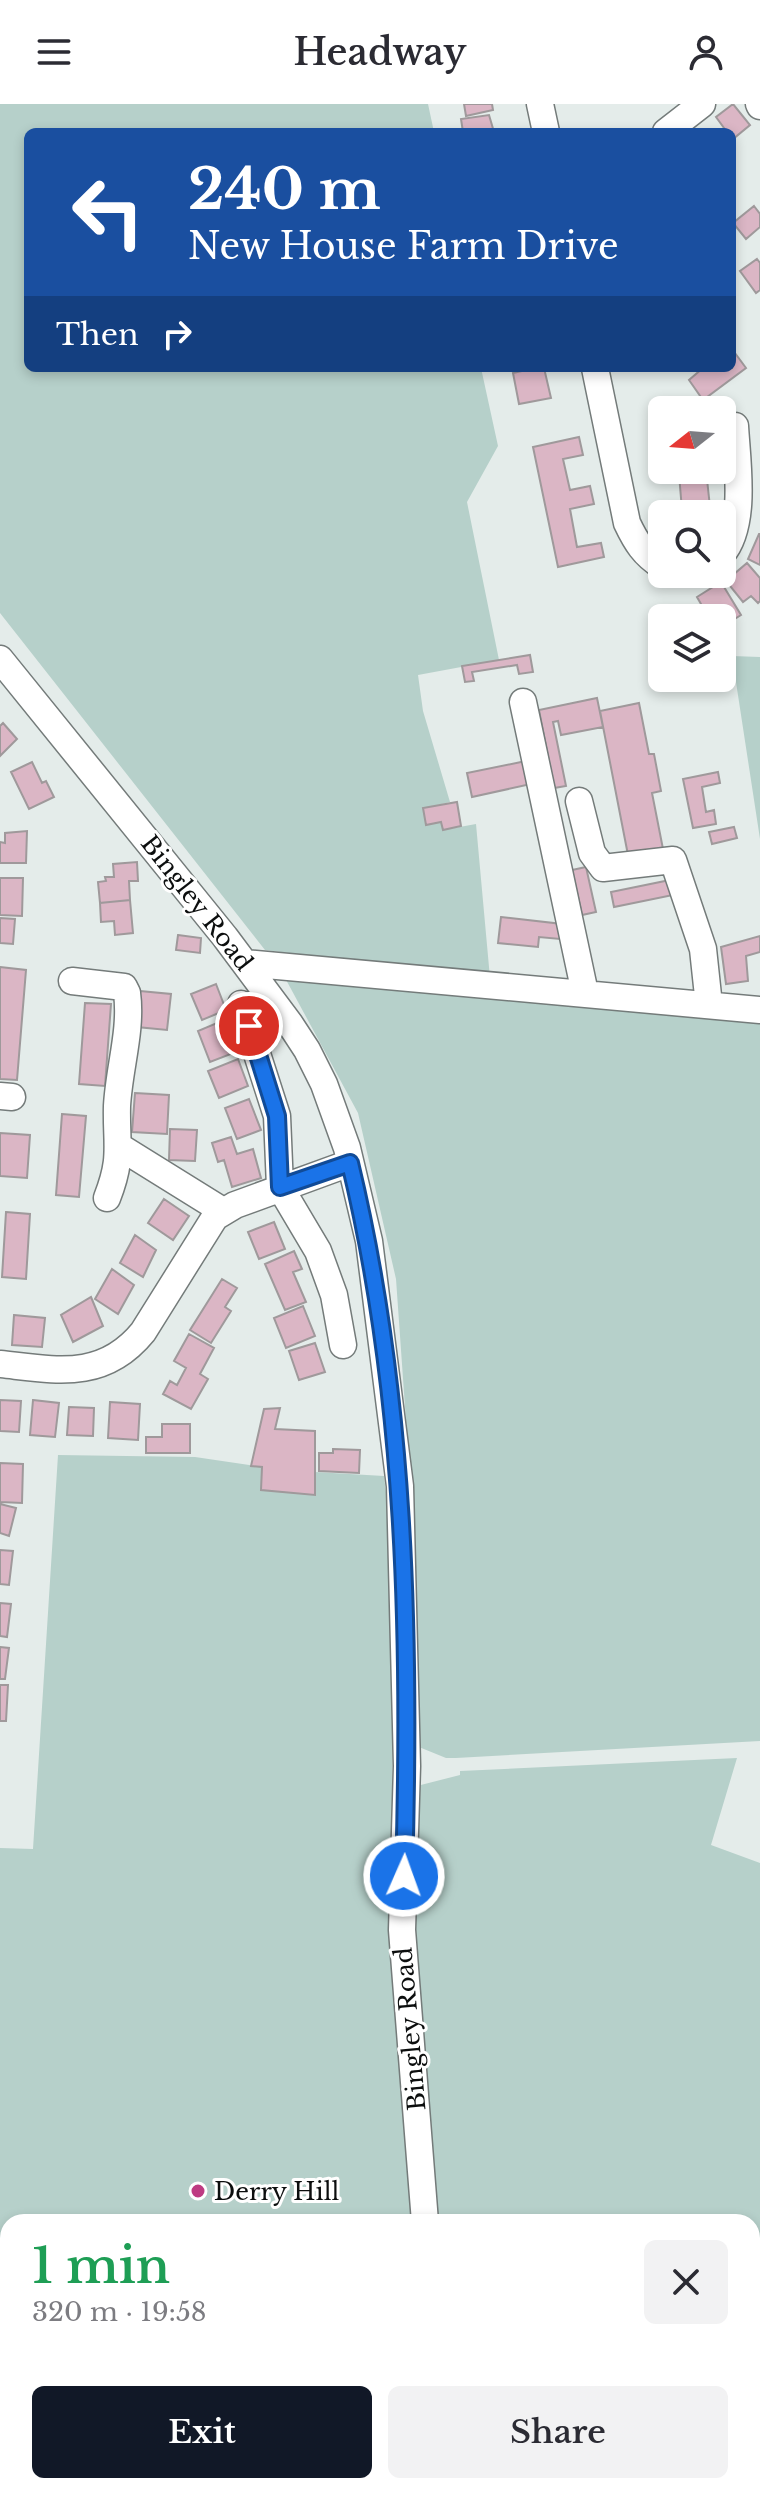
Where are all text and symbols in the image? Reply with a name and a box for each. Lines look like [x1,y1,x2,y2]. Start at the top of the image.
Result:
icon: menu [32,30,76,74]
text: Headway [294,30,466,75]
icon: person [684,30,728,74]
text: 240 m [188,155,381,224]
icon: left [56,160,160,264]
text: New House Farm Drive [188,224,619,269]
icon: right [155,312,199,356]
text: Then [56,316,139,353]
north arrow [648,396,736,484]
map controls [648,396,736,692]
button: search [648,500,736,588]
button: layers [648,604,736,692]
street label: Bingley Road [135,829,259,977]
pin [215,992,283,1060]
icon: arrive [227,1004,271,1048]
position arrow [362,1834,446,1918]
street label: Bingley Road [388,1946,432,2112]
place label: Derry Hill [214,2177,340,2206]
marker: Derry Hill [189,2182,207,2200]
text: 1 min [32,2236,170,2296]
button: close [644,2240,728,2324]
text: 320 m · 19:58 [32,2296,207,2328]
button: Exit [32,2386,372,2478]
button: Share [388,2386,728,2478]

